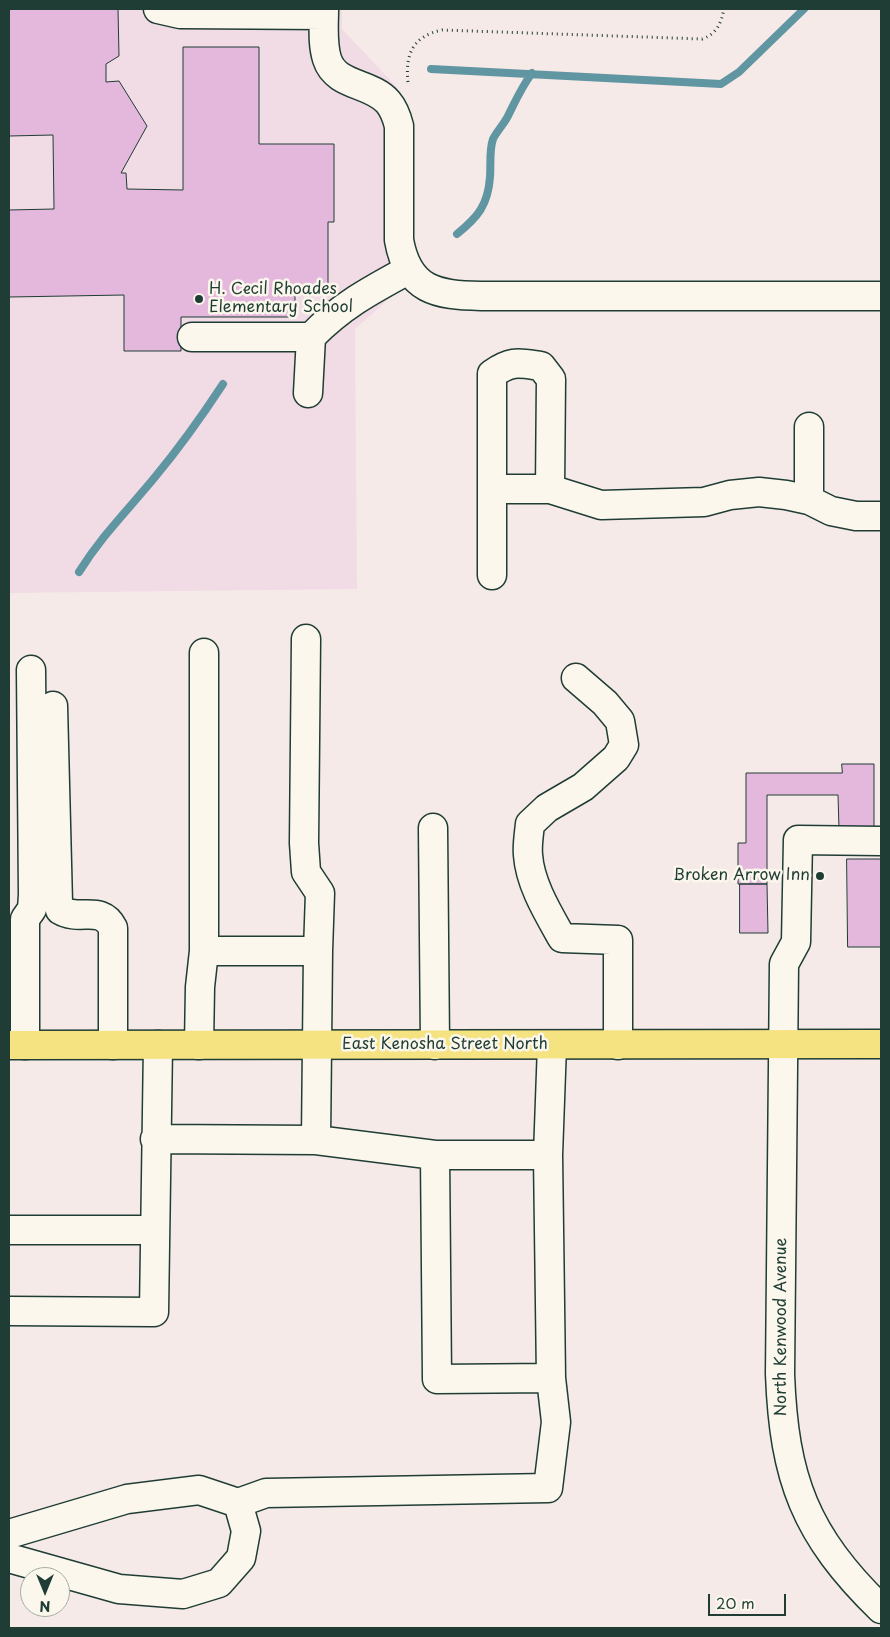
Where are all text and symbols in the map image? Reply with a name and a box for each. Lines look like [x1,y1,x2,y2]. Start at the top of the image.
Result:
place label: H. Cecil Rhoades Elementary School [209,280,353,318]
marker: H. Cecil Rhoades Elementary School [193,293,205,305]
place label: Broken Arrow Inn [673,866,810,886]
marker: Broken Arrow Inn [814,870,826,882]
street label: East Kenosha Street North [342,1035,548,1055]
street label: North Kenwood Avenue [772,1238,792,1416]
north arrow [20,1567,70,1617]
scale bar [710,1584,788,1616]
text: 20 m [716,1591,755,1614]
text: N [39,1596,51,1617]

